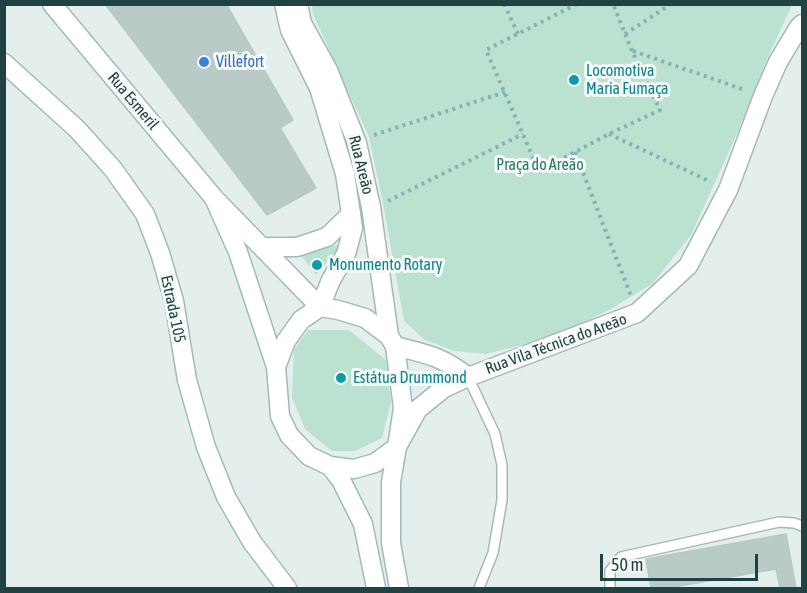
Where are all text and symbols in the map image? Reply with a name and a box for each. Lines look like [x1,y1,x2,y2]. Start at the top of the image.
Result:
place label: Villefort [216,52,264,72]
marker: Villefort [197,55,211,69]
place label: Locomotiva Maria Fumaça [586,61,669,99]
street label: Rua Esmeril [103,68,163,134]
marker: Locomotiva Maria Fumaça [567,73,581,87]
street label: Rua Areão [344,133,378,197]
park label: Praça do Areão [496,155,584,175]
place label: Monumento Rotary [329,255,442,275]
marker: Monumento Rotary [310,258,324,272]
street label: Estrada 105 [156,273,190,345]
street label: Rua Vila Técnica do Areão [483,309,629,379]
place label: Estátua Drummond [353,368,467,388]
marker: Estátua Drummond [334,371,348,385]
scale bar [603,542,760,580]
text: 50 m [611,554,643,575]

